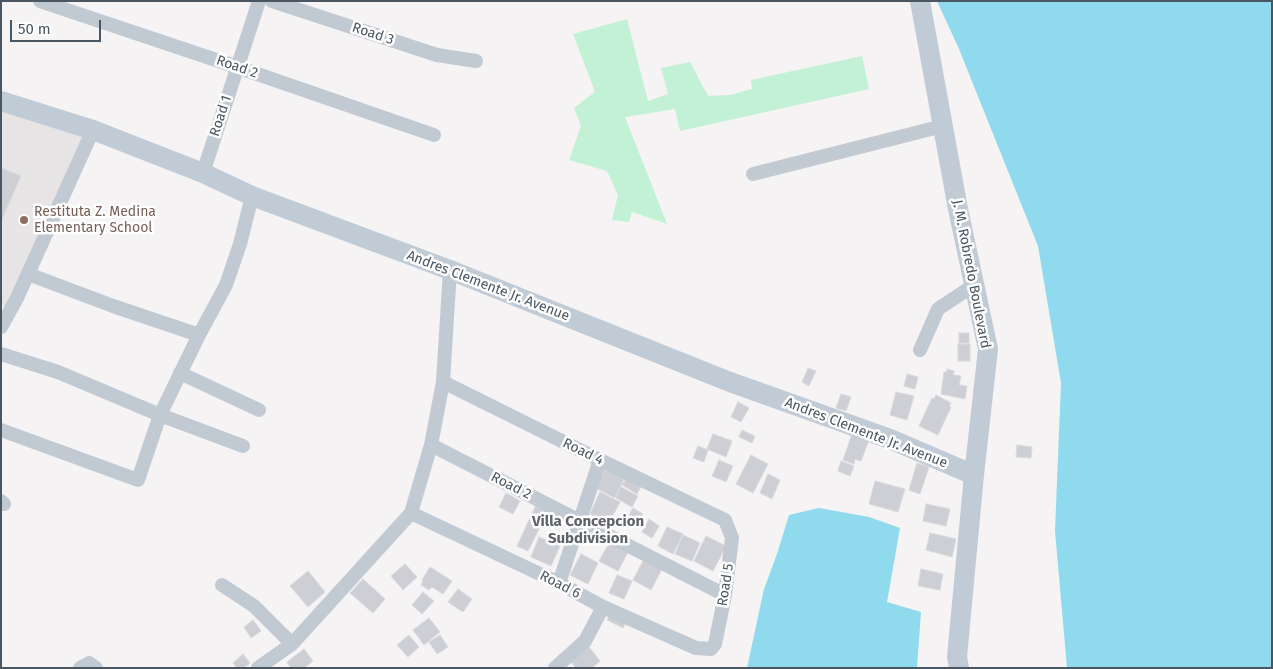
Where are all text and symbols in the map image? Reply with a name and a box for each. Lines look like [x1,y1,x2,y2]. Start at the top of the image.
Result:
scale bar [12,10,104,42]
street label: Road 3 [350,19,396,49]
text: 50 m [18,20,51,38]
street label: Road 2 [214,52,260,82]
street label: Road 1 [207,93,235,139]
street label: J. M. Robredo Boulevard [948,198,994,350]
place label: Restituta Z. Medina Elementary School [34,204,156,236]
marker: Restituta Z. Medina Elementary School [18,214,30,226]
street label: Andres Clemente Jr. Avenue [404,247,572,325]
street label: Andres Clemente Jr. Avenue [782,394,950,472]
street label: Road 4 [560,435,606,469]
street label: Road 2 [488,469,534,503]
district label: Villa Concepcion Subdivision [532,513,644,548]
street label: Road 5 [714,562,738,608]
street label: Road 6 [537,568,583,602]

